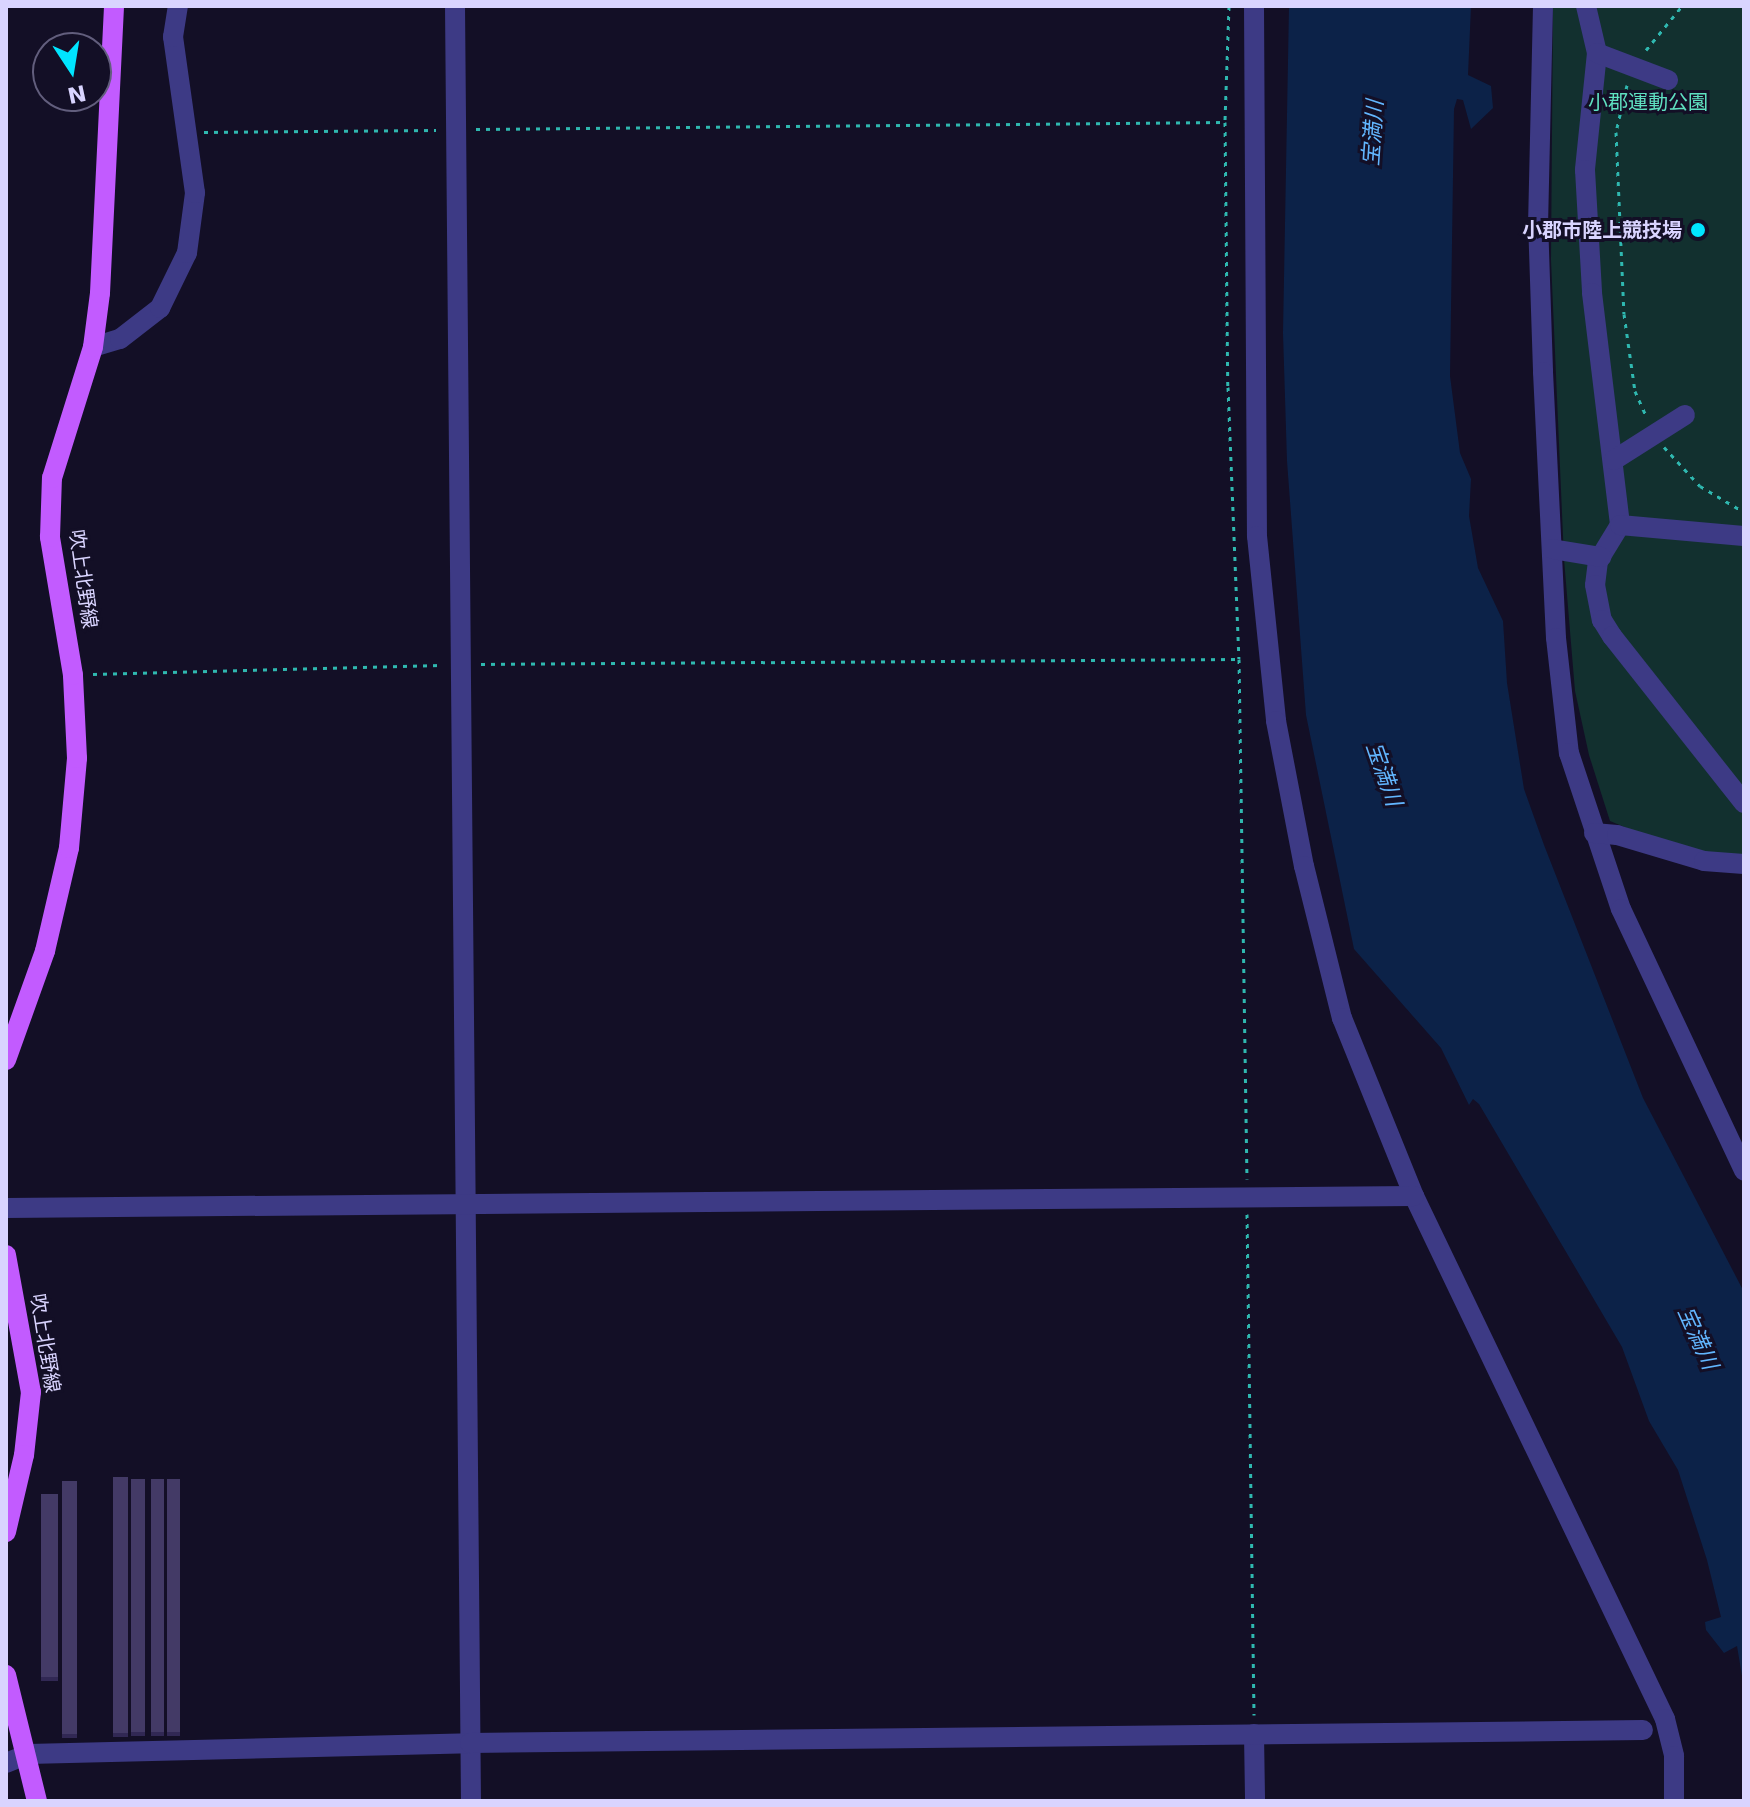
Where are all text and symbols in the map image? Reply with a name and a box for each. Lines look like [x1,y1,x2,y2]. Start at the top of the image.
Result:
north arrow [32,32,112,112]
text: N [65,80,88,108]
park label: 小郡運動公園 [1588,90,1708,114]
water label: 宝満川 [1358,99,1388,167]
place label: 小郡市陸上競技場 [1522,218,1682,242]
marker: 小郡市陸上競技場 [1689,221,1707,239]
street label: 吹上北野線 [64,528,102,630]
water label: 宝満川 [1361,739,1407,809]
street label: 吹上北野線 [25,1292,65,1394]
water label: 宝満川 [1673,1302,1723,1374]

